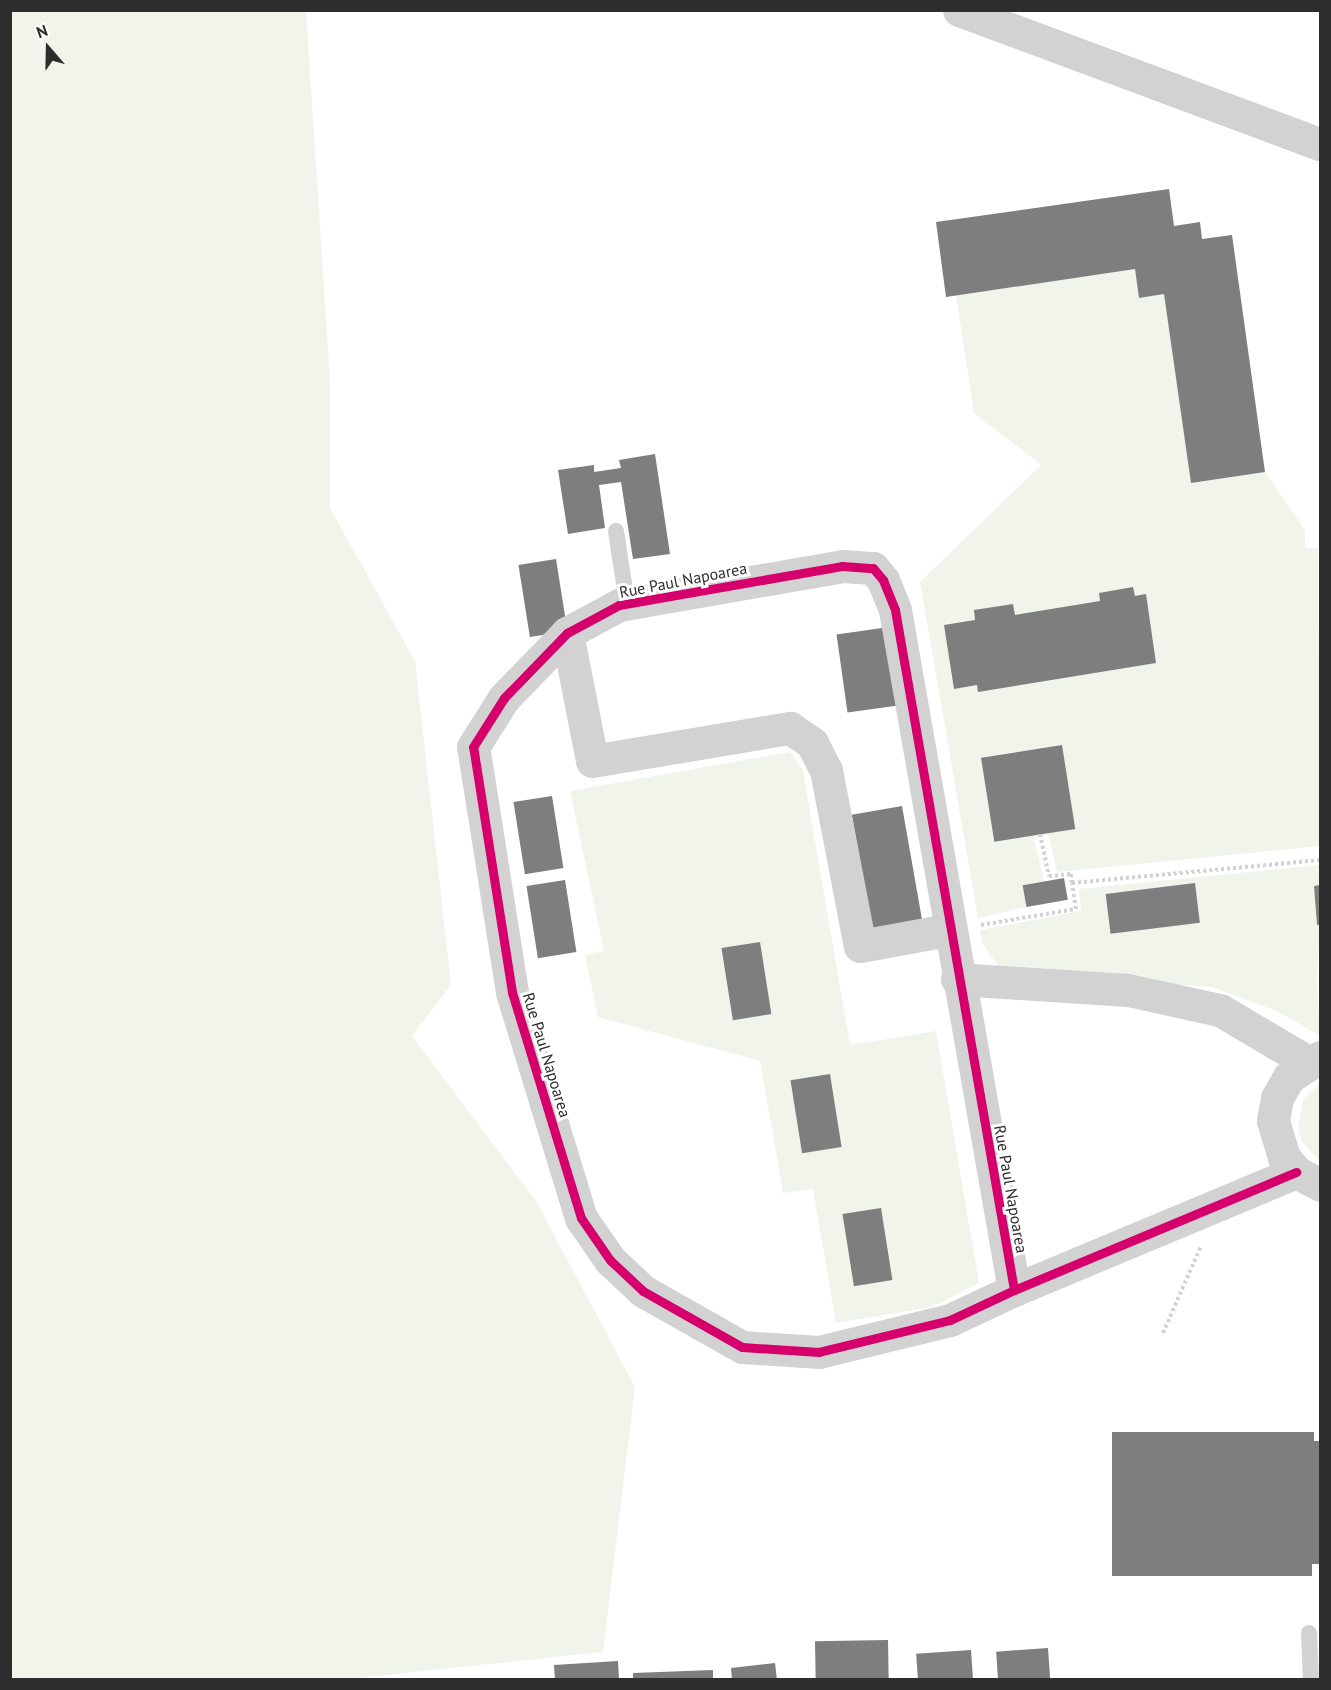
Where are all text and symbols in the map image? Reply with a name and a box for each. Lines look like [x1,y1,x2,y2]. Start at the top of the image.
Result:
north arrow [18,18,78,78]
text: N [33,20,50,42]
street label: Rue Paul Napoarea [618,558,748,602]
street label: Rue Paul Napoarea [519,990,575,1120]
street label: Rue Paul Napoarea [990,1123,1032,1255]

